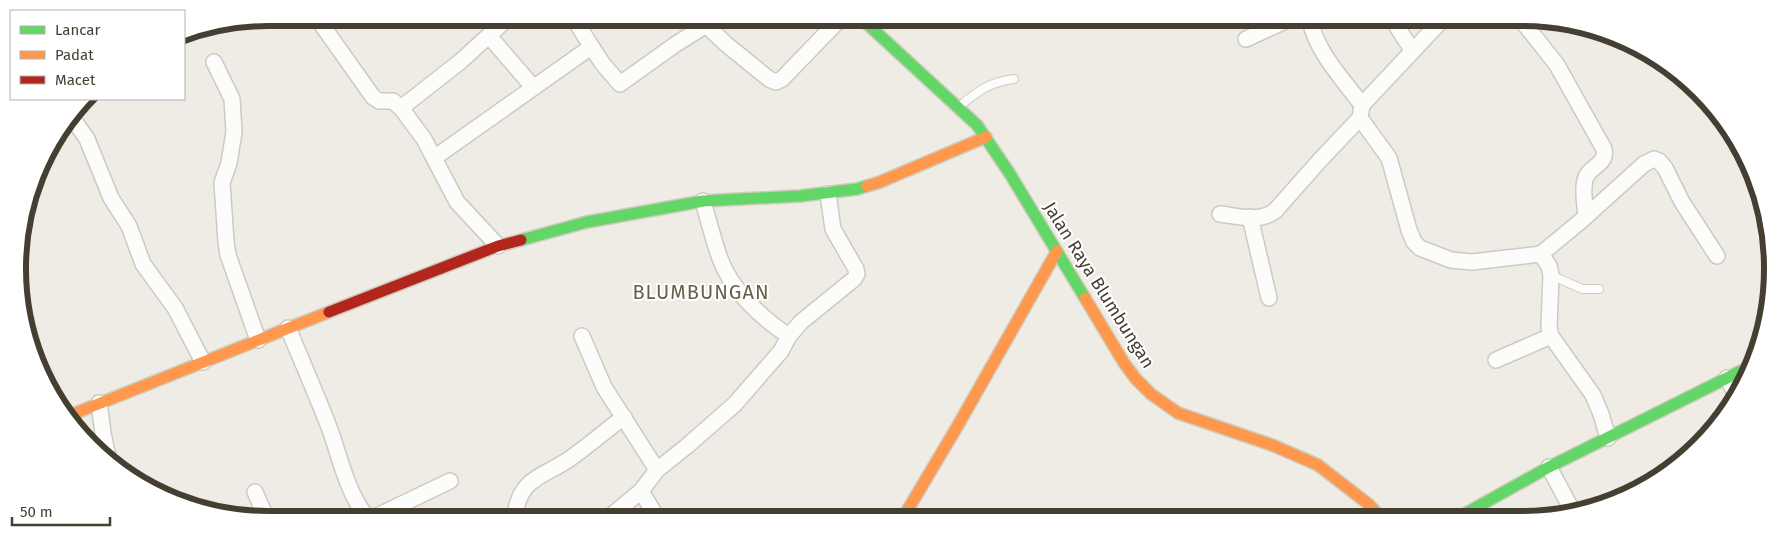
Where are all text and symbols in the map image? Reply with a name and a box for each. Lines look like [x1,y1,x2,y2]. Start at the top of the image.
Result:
legend [10,10,185,100]
text: Lancar [55,21,100,39]
text: Padat [55,46,94,64]
text: Macet [55,71,96,89]
street label: Jalan Raya Blumbungan [1039,198,1159,372]
district label: BLUMBUNGAN [632,280,770,304]
scale bar [12,494,110,526]
text: 50 m [20,503,53,521]

